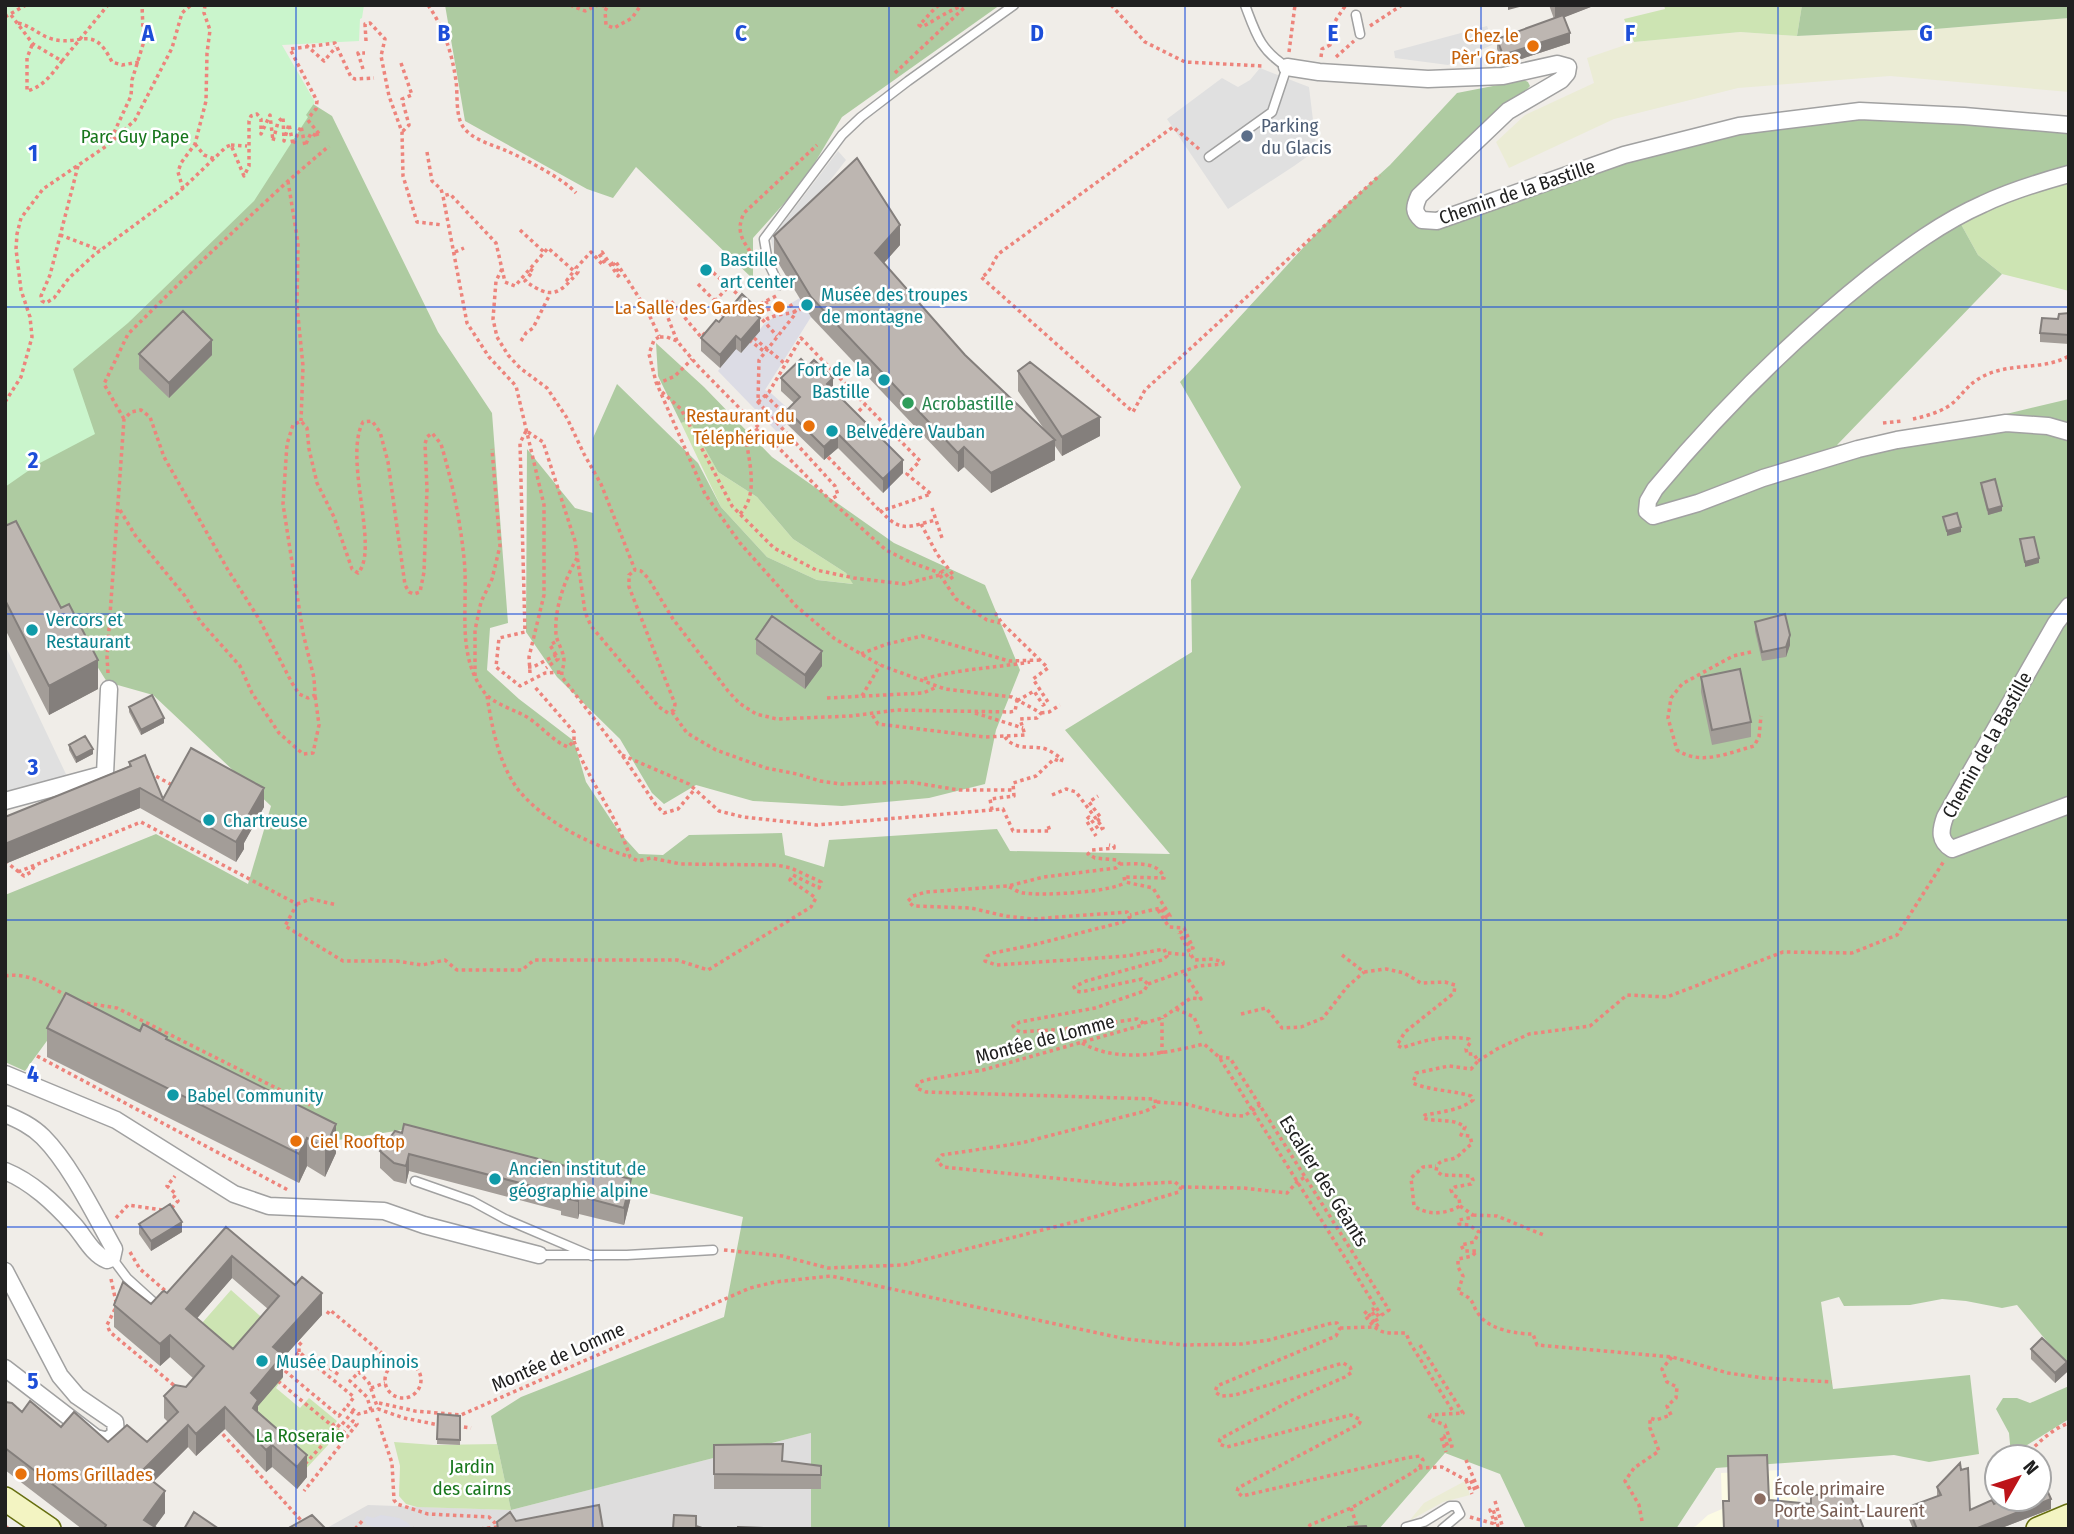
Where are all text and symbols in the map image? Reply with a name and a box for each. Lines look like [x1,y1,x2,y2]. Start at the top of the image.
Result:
text: A [141,19,155,47]
text: B [438,19,451,47]
text: C [735,19,747,47]
text: D [1030,19,1044,47]
text: E [1328,19,1339,47]
text: F [1625,19,1635,47]
text: G [1919,19,1933,47]
place label: Chez le Pèr' Gras [1451,24,1519,69]
marker: Chez le Pèr' Gras [1525,38,1541,54]
place label: Parking du Glacis [1261,114,1332,159]
park label: Parc Guy Pape [81,125,189,148]
marker: Parking du Glacis [1239,128,1255,144]
text: 1 [28,139,38,167]
street label: Chemin de la Bastille [1436,155,1598,229]
place label: Bastille art center [720,248,796,293]
marker: Bastille art center [698,262,714,278]
place label: Musée des troupes de montagne [821,283,968,328]
place label: La Salle des Gardes [614,296,765,319]
marker: Musée des troupes de montagne [799,297,815,313]
marker: La Salle des Gardes [771,299,787,315]
place label: Fort de la Bastille [797,358,870,403]
marker: Fort de la Bastille [876,372,892,388]
place label: Acrobastille [922,392,1014,415]
marker: Acrobastille [900,395,916,411]
place label: Restaurant du Téléphérique [686,404,795,449]
marker: Restaurant du Téléphérique [801,418,817,434]
place label: Belvédère Vauban [846,420,985,443]
marker: Belvédère Vauban [824,423,840,439]
text: 2 [27,446,39,474]
place label: Vercors et Restaurant [46,608,131,653]
marker: Vercors et Restaurant [24,622,40,638]
street label: Chemin de la Bastille [1937,668,2037,822]
text: 3 [27,753,39,781]
place label: Chartreuse [223,809,308,832]
marker: Chartreuse [201,812,217,828]
street label: Montée de Lomme [973,1009,1117,1069]
text: 4 [27,1060,39,1088]
place label: Babel Community [187,1084,324,1107]
marker: Babel Community [165,1087,181,1103]
street label: Escalier des Géants [1274,1111,1374,1251]
place label: Ciel Rooftop [310,1130,405,1153]
marker: Ciel Rooftop [288,1133,304,1149]
place label: Ancien institut de géographie alpine [509,1157,648,1202]
marker: Ancien institut de géographie alpine [487,1171,503,1187]
street label: Montée de Lomme [488,1317,628,1397]
place label: Musée Dauphinois [276,1350,419,1373]
marker: Musée Dauphinois [254,1353,270,1369]
text: 5 [27,1367,39,1395]
park label: La Roseraie [255,1424,345,1447]
north arrow [1983,1443,2053,1513]
park label: Jardin des cairns [433,1455,511,1500]
text: N [2018,1456,2043,1479]
place label: Homs Grillades [35,1463,153,1486]
marker: Homs Grillades [13,1466,29,1482]
place label: École primaire Porte Saint-Laurent [1774,1477,1926,1522]
marker: École primaire Porte Saint-Laurent [1752,1491,1768,1507]

